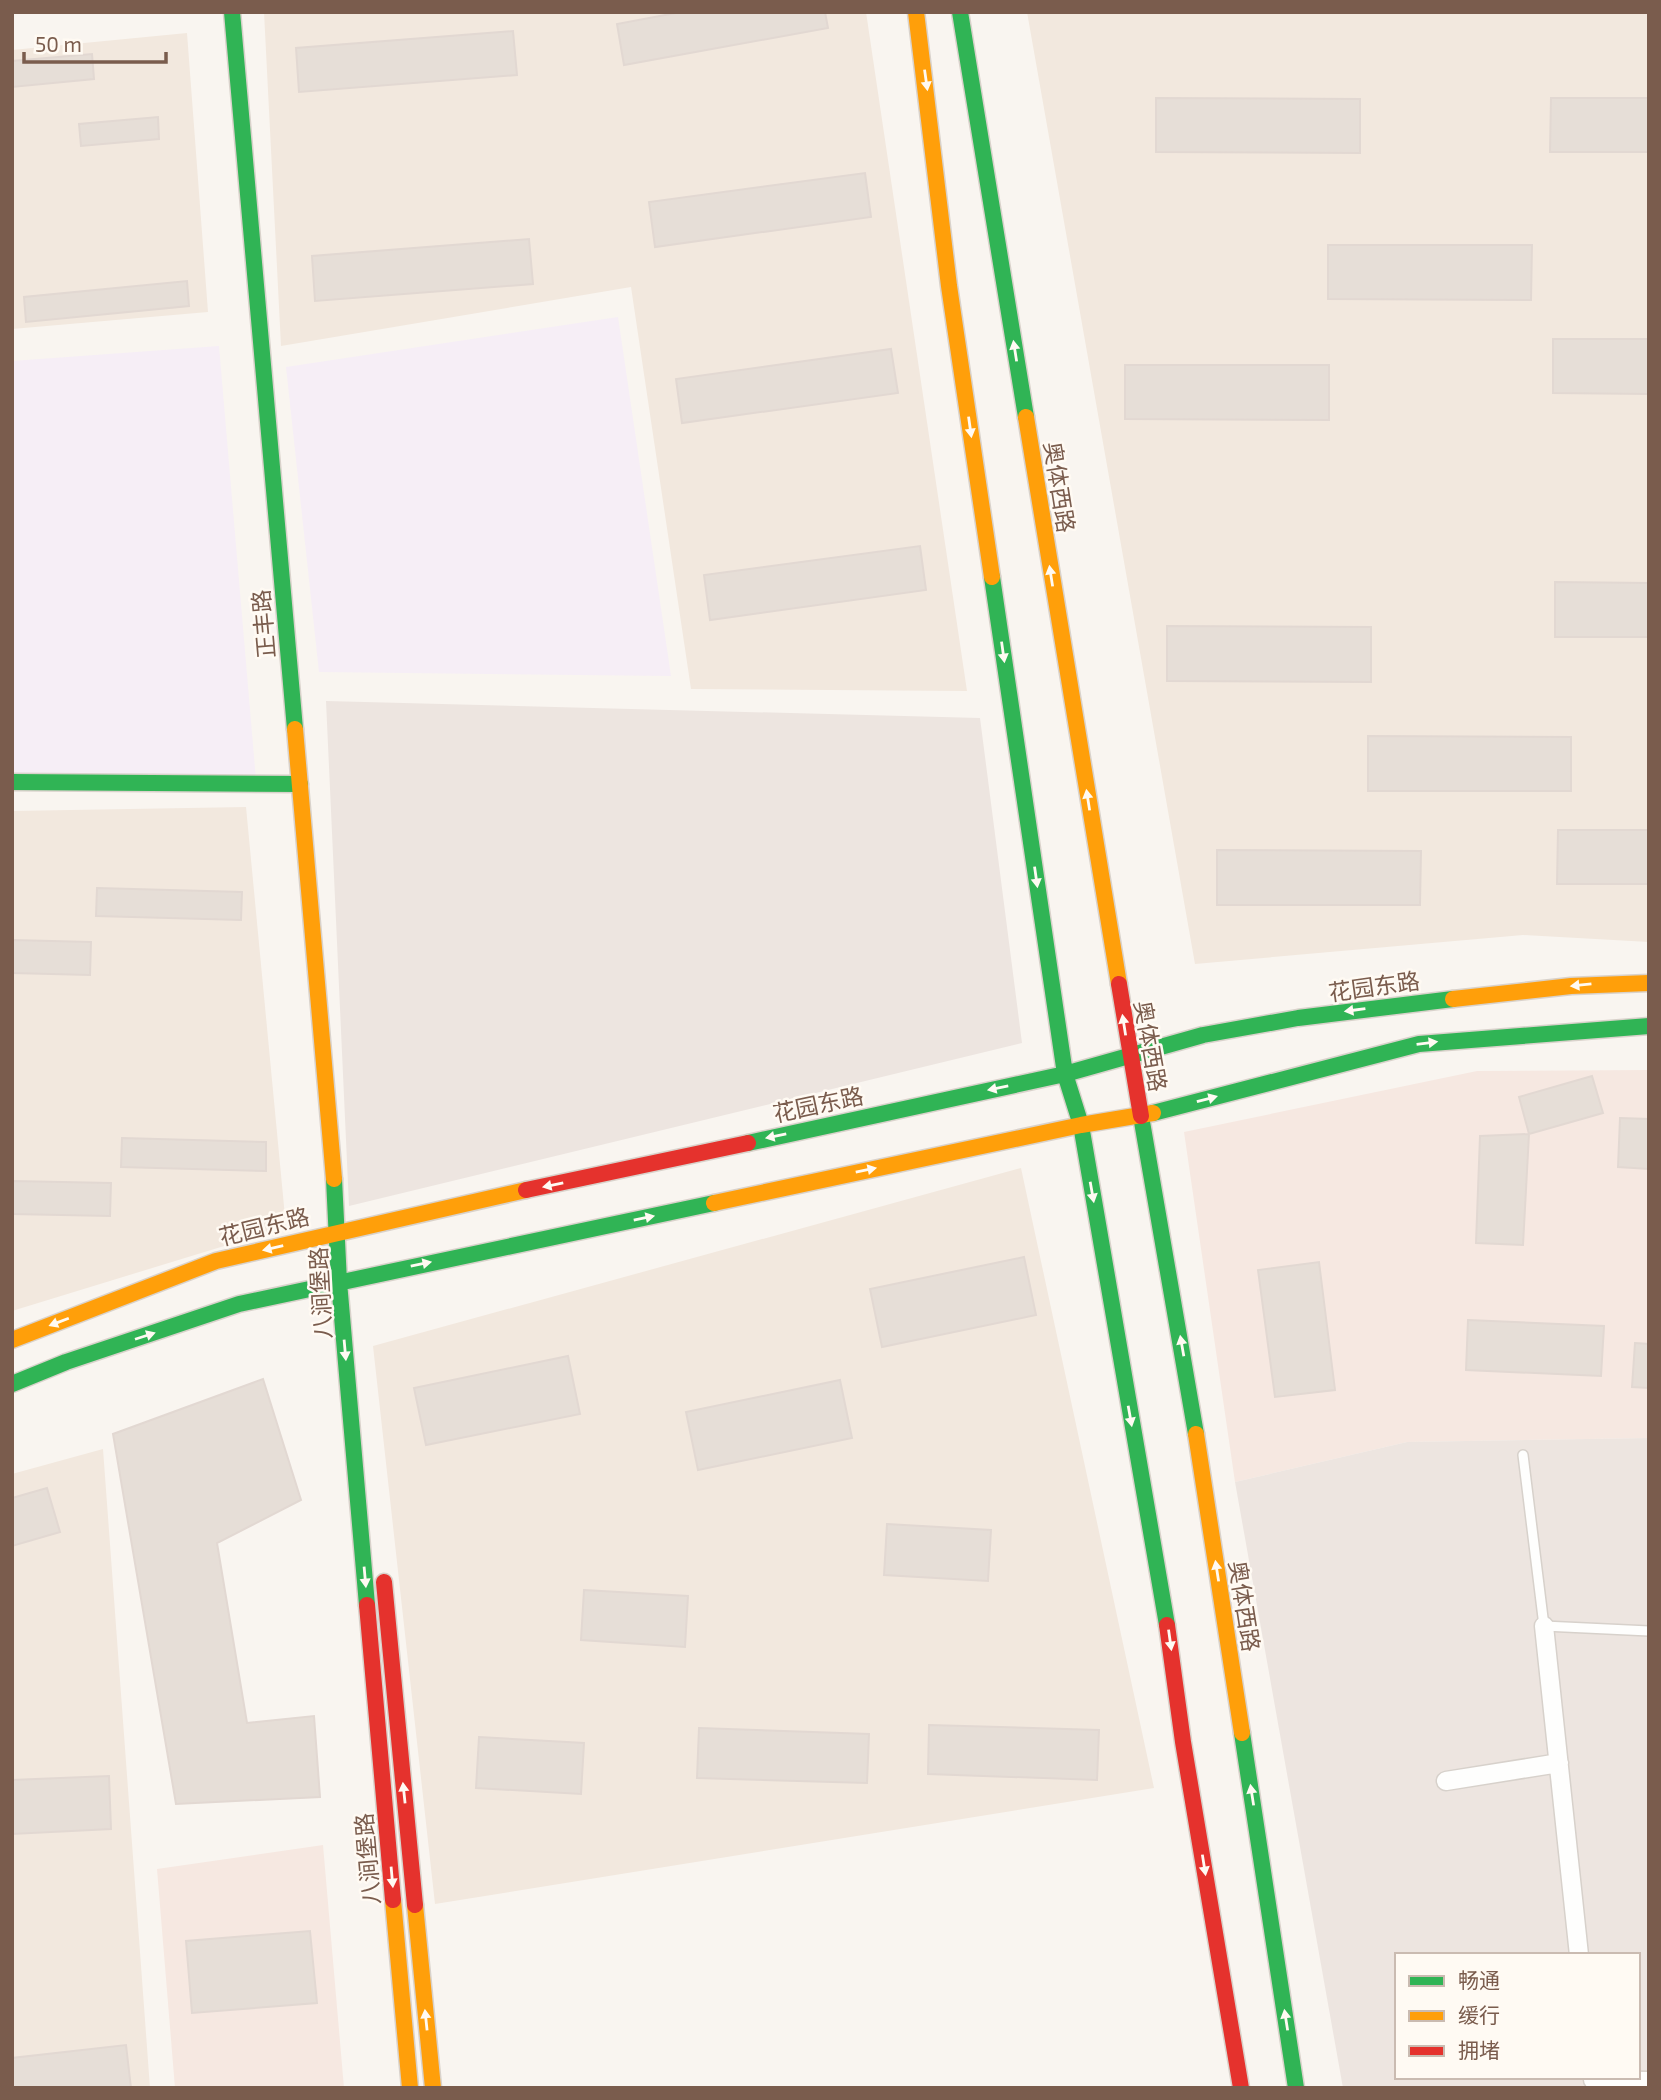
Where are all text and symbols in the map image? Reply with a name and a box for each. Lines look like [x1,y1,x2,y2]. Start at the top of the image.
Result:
scale bar [24,21,166,65]
text: 50 m [35,31,82,56]
one-way arrow [921,69,932,91]
one-way arrow [1009,340,1020,362]
one-way arrow [965,416,976,438]
street label: 奥体西路 [1039,439,1081,535]
one-way arrow [1045,565,1056,587]
street label: 正丰路 [246,588,280,660]
one-way arrow [998,641,1009,663]
one-way arrow [1082,789,1093,811]
one-way arrow [1031,866,1042,888]
street label: 花园东路 [1326,966,1422,1006]
one-way arrow [1569,979,1591,990]
street label: 奥体西路 [1129,998,1173,1094]
one-way arrow [1343,1005,1365,1016]
one-way arrow [1118,1014,1129,1036]
one-way arrow [1416,1038,1438,1049]
street label: 花园东路 [770,1081,866,1127]
one-way arrow [987,1083,1009,1094]
one-way arrow [1196,1093,1218,1104]
one-way arrow [765,1131,787,1142]
one-way arrow [855,1165,877,1176]
one-way arrow [542,1179,564,1190]
one-way arrow [1087,1181,1098,1203]
street label: 花园东路 [216,1201,312,1251]
one-way arrow [633,1212,655,1223]
one-way arrow [262,1243,284,1254]
street label: 八涧堡路 [304,1246,336,1340]
one-way arrow [410,1259,432,1270]
one-way arrow [48,1317,69,1328]
one-way arrow [135,1330,156,1341]
one-way arrow [1176,1335,1187,1357]
one-way arrow [340,1339,351,1361]
one-way arrow [1125,1405,1136,1427]
street label: 奥体西路 [1224,1558,1266,1654]
one-way arrow [1211,1559,1222,1581]
one-way arrow [360,1566,371,1588]
one-way arrow [1164,1629,1175,1651]
one-way arrow [399,1782,410,1804]
one-way arrow [1246,1784,1257,1806]
street label: 八涧堡路 [349,1812,385,1906]
one-way arrow [1199,1854,1210,1876]
one-way arrow [387,1866,398,1888]
legend [1395,1953,1640,2079]
text: 畅通 [1458,1967,1500,1992]
text: 缓行 [1458,2002,1500,2027]
one-way arrow [421,2009,432,2031]
one-way arrow [1280,2009,1291,2031]
text: 拥堵 [1458,2037,1500,2062]

